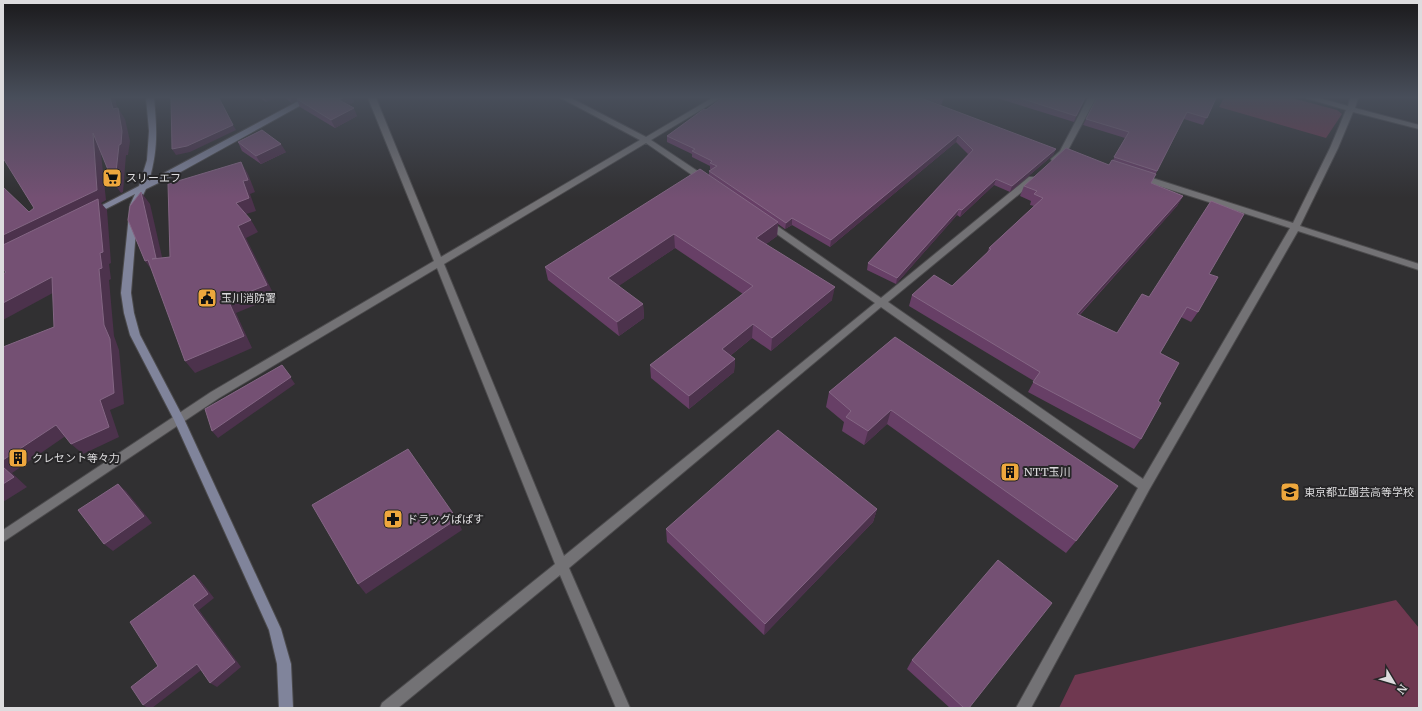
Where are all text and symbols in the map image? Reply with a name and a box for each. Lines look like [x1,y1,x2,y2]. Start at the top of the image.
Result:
supermarket icon: スリーエフ [101,167,123,189]
place label: スリーエフ [126,171,181,185]
public building icon: 玉川消防署 [196,287,218,309]
place label: 玉川消防署 [221,291,276,305]
building icon: クレセント等々力 [7,447,29,469]
place label: クレセント等々力 [32,451,120,465]
building icon: NTT玉川 [999,461,1021,483]
place label: NTT玉川 [1024,465,1071,479]
school or university icon: 東京都立園芸高等学校 [1279,481,1301,503]
place label: 東京都立園芸高等学校 [1304,485,1414,499]
pharmacy icon: ドラッグぱぱす [382,508,404,530]
place label: ドラッグぱぱす [407,512,484,526]
north arrow [1374,663,1414,703]
text: N [1394,681,1410,697]

